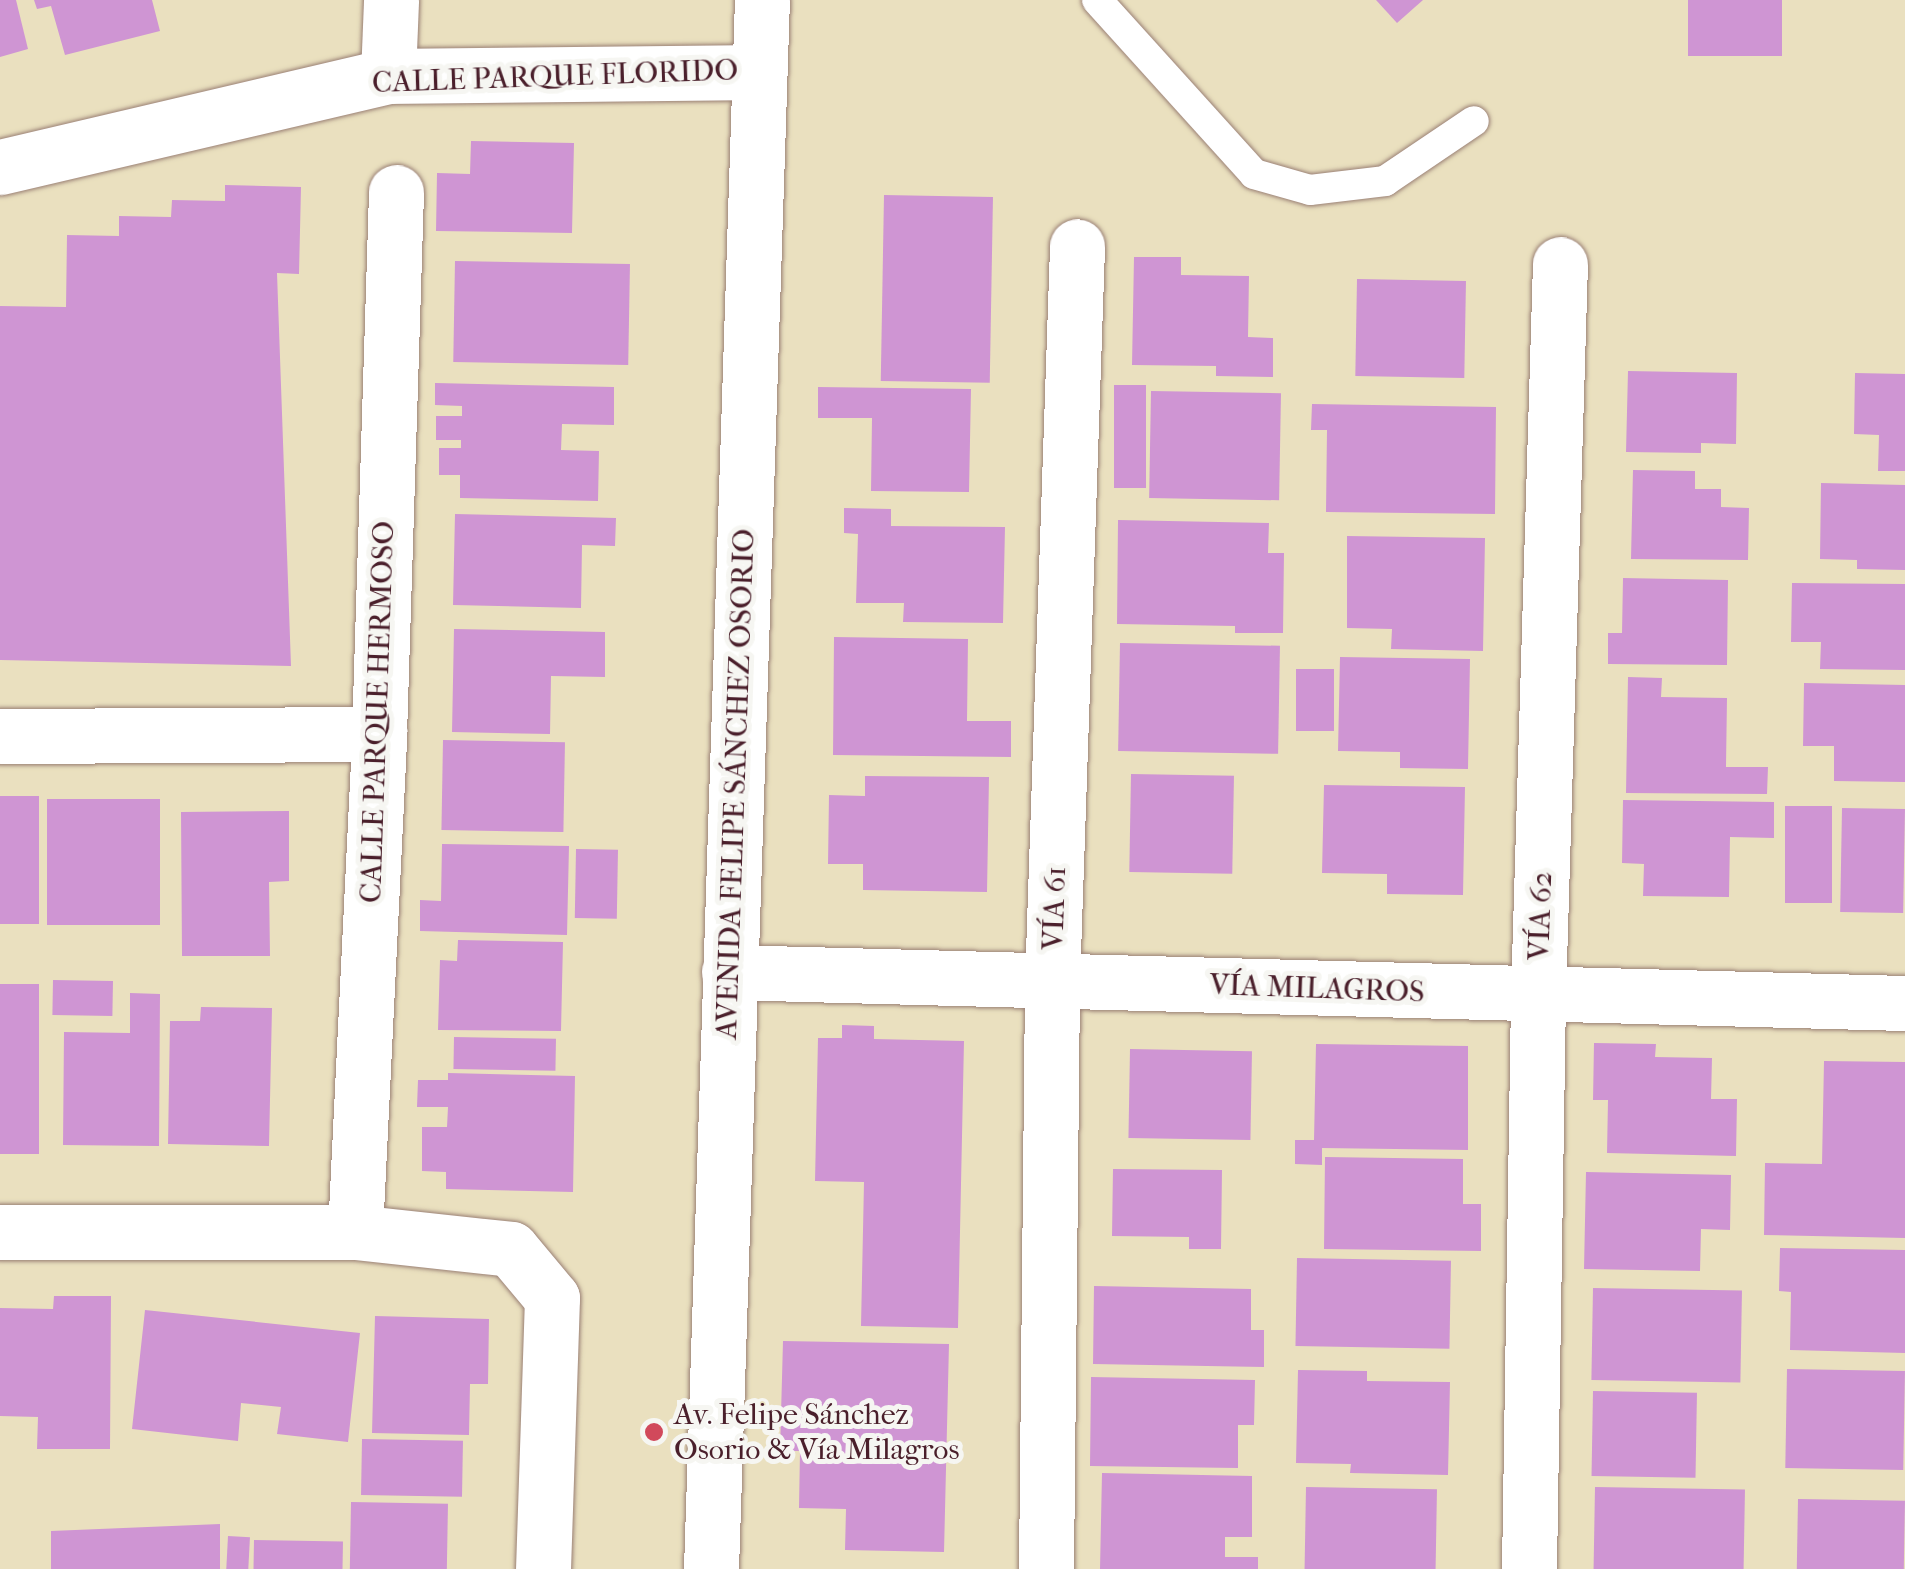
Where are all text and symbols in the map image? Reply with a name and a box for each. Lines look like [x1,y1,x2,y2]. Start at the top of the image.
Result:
street label: CALLE PARQUE FLORIDO [371,53,739,101]
street label: CALLE PARQUE HERMOSO [353,520,403,904]
street label: AVENIDA FELIPE SÁNCHEZ OSORIO [709,528,763,1040]
street label: VÍA 61 [1036,865,1074,951]
street label: VÍA 62 [1521,871,1561,961]
street label: VÍA MILAGROS [1209,967,1425,1011]
place label: Av. Felipe Sánchez Osorio & Vía Milagros [674,1397,960,1468]
marker: Av. Felipe Sánchez Osorio & Vía Milagros [643,1421,665,1443]

